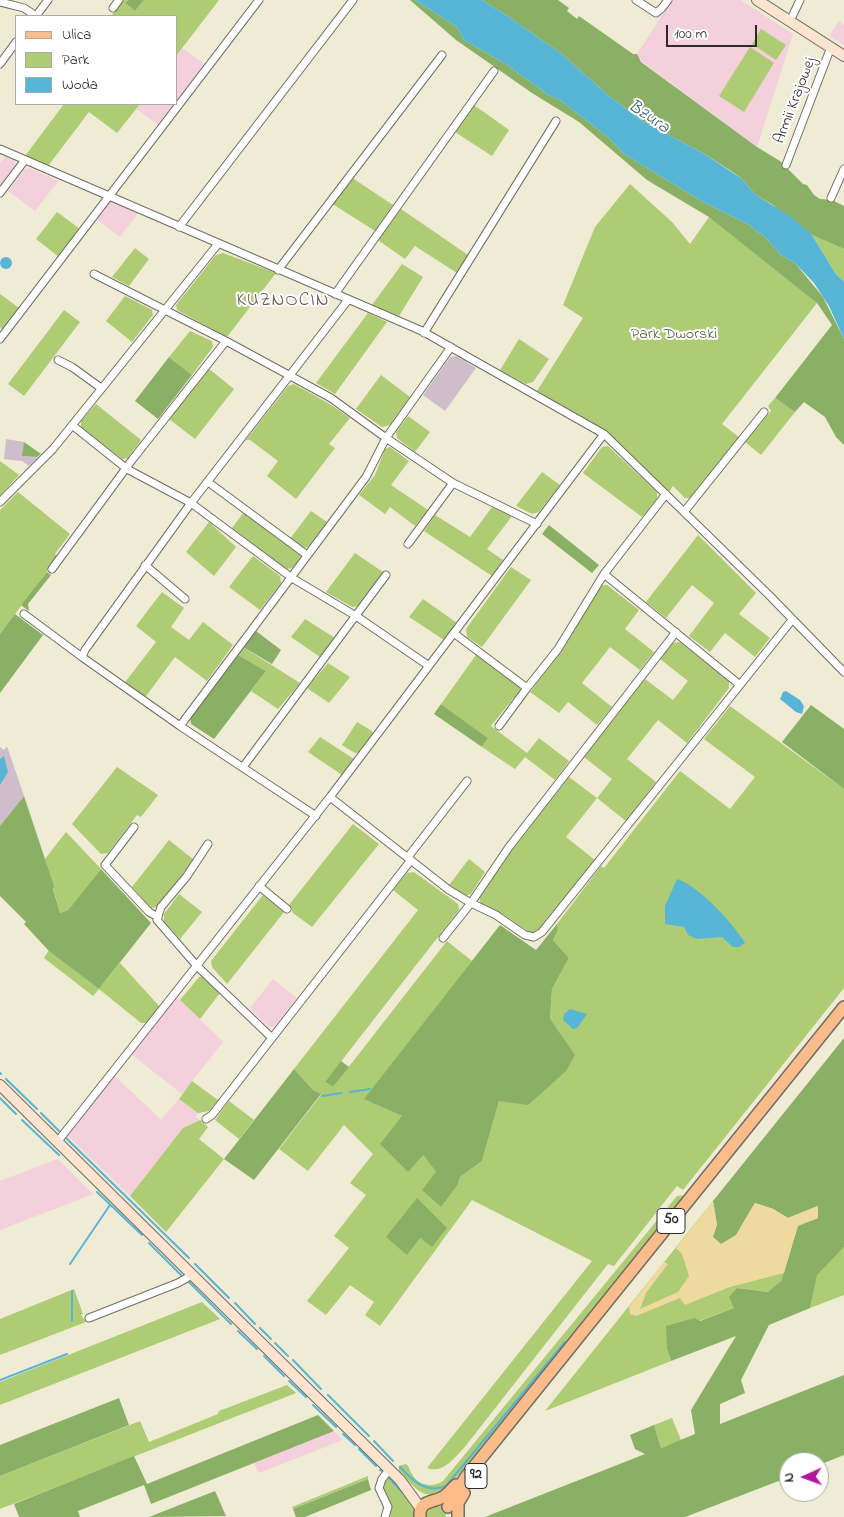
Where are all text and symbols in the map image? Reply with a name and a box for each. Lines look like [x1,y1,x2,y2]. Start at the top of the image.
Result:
legend [15,15,178,105]
scale bar [669,15,760,47]
text: 100 m [674,23,707,45]
text: Ulica [62,24,91,46]
text: Park [62,49,89,71]
street label: Armii Krajowej [771,55,821,147]
text: Woda [62,74,98,96]
water label: Bzura [623,96,673,140]
district label: KUZNOCIN [235,291,331,313]
park label: Park Dworski [631,325,717,345]
road number: 50 [657,1208,685,1234]
north arrow [779,1452,829,1502]
road number: 92 [465,1464,487,1488]
text: N [779,1472,800,1483]

